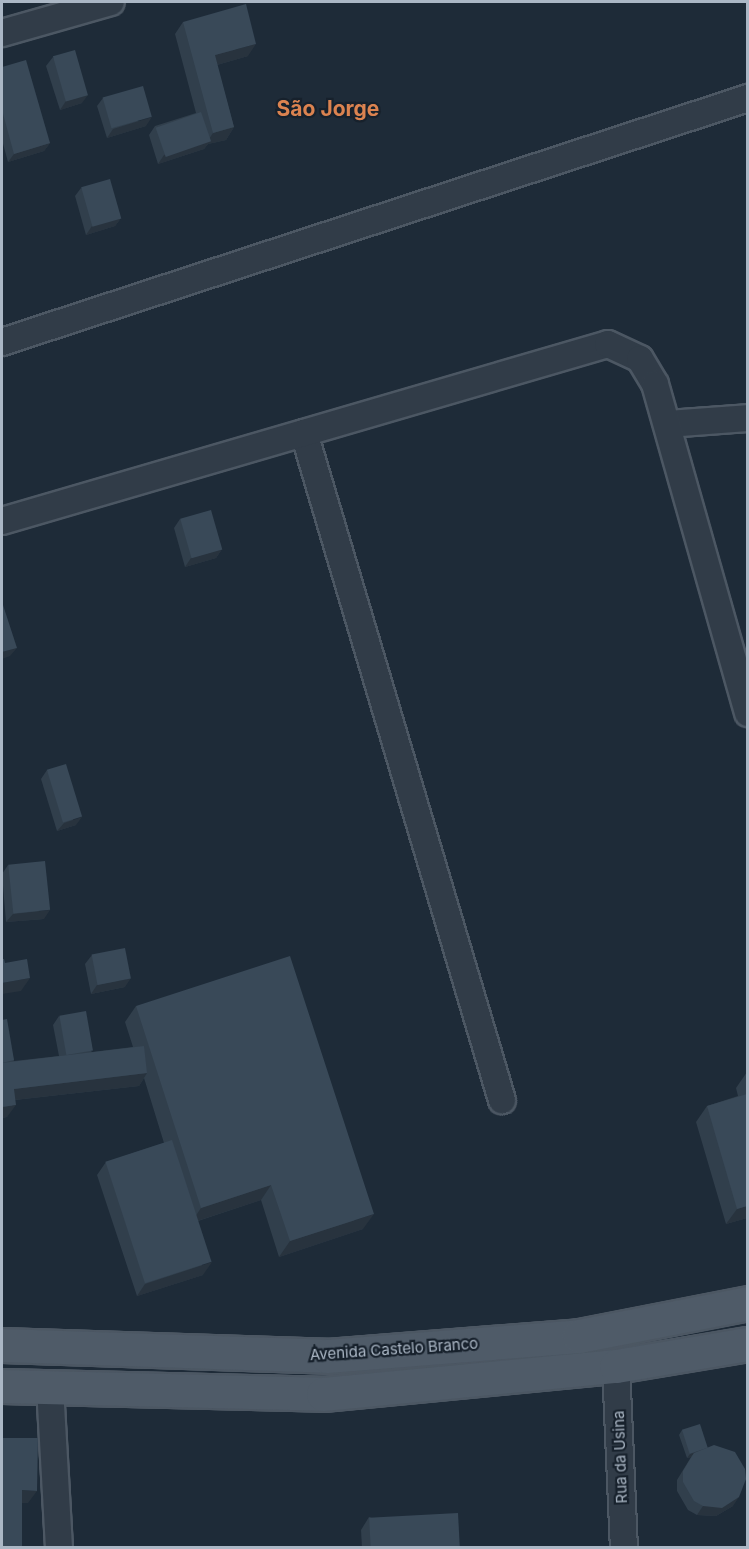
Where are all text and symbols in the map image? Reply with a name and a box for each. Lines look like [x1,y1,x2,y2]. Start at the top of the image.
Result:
district label: São Jorge [277,96,379,122]
street label: Avenida Castelo Branco [309,1334,479,1364]
street label: Rua da Usina [609,1410,631,1504]

